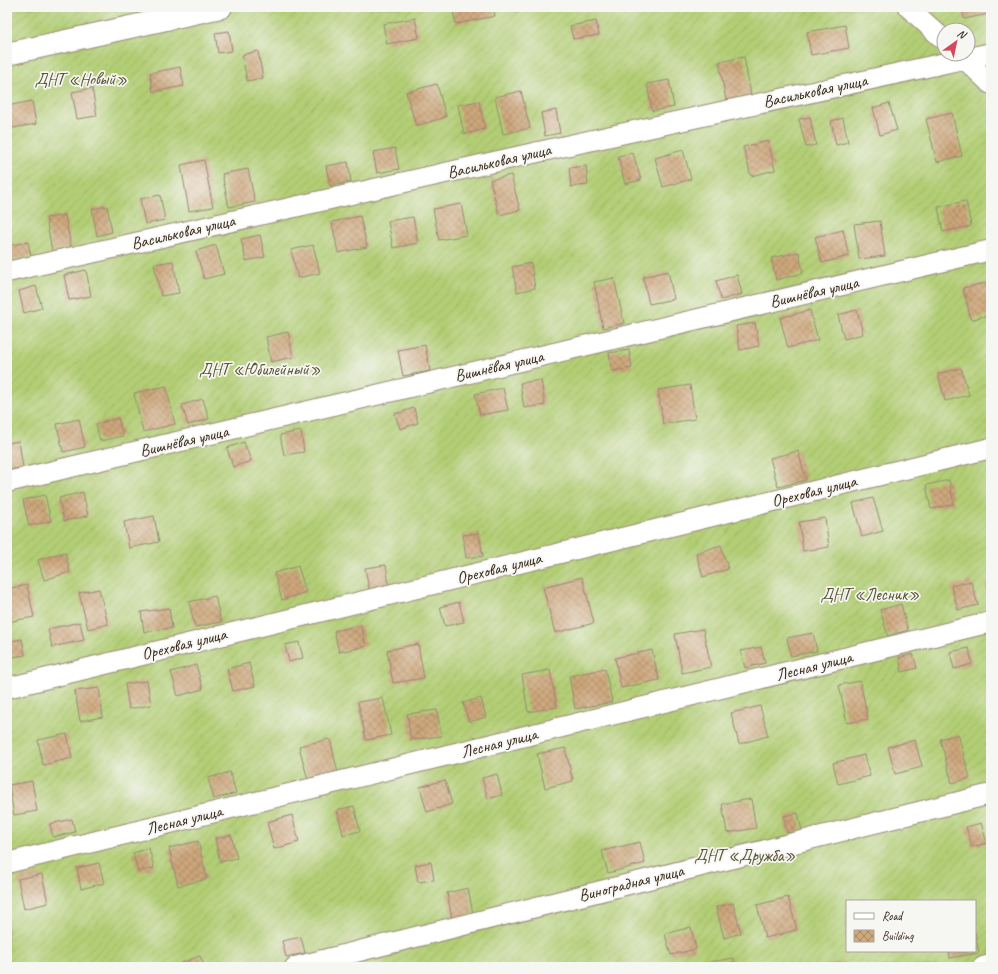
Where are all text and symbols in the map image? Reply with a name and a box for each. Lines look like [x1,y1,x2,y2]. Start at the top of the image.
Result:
north arrow [936,22,976,62]
text: N [955,26,970,43]
park label: ДНТ «Новый» [35,69,127,90]
street label: Васильковая улица [761,69,870,112]
street label: Васильковая улица [445,139,554,183]
street label: Васильковая улица [129,210,238,254]
street label: Вишнёвая улица [768,271,861,312]
street label: Вишнёвая улица [453,345,546,386]
park label: ДНТ «Юбилейный» [199,359,321,380]
street label: Вишнёвая улица [138,420,231,461]
street label: Ореховая улица [769,470,860,512]
street label: Ореховая улица [454,547,545,589]
park label: ДНТ «Лесник» [821,584,919,605]
street label: Ореховая улица [139,623,230,665]
street label: Лесная улица [774,646,856,686]
street label: Лесная улица [459,723,541,763]
street label: Лесная улица [144,800,226,840]
park label: ДНТ «Дружба» [694,845,796,866]
street label: Виноградная улица [576,860,687,906]
legend [846,900,976,952]
text: Road [882,908,904,924]
text: Building [882,928,914,944]

